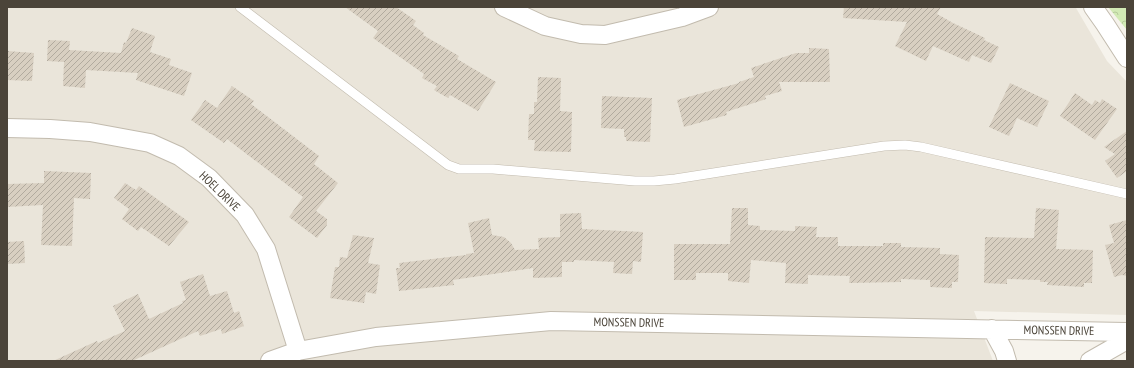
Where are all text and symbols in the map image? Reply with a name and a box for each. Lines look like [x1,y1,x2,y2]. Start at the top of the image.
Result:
street label: HOEL DRIVE [197,168,243,214]
street label: MONSSEN DRIVE [594,314,664,330]
street label: MONSSEN DRIVE [1024,322,1094,338]

